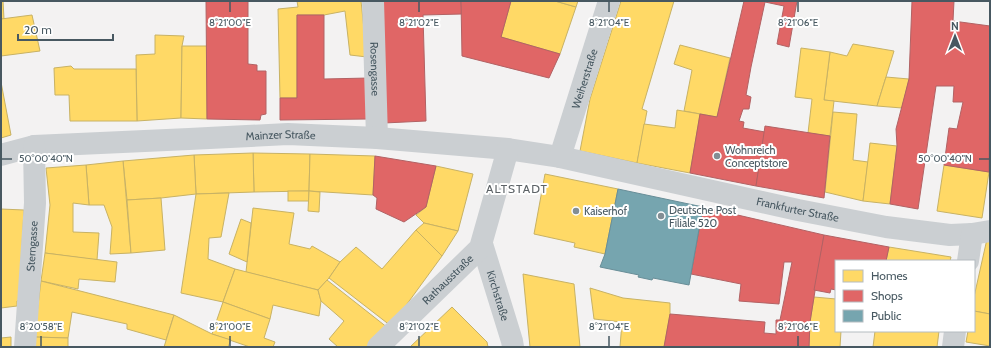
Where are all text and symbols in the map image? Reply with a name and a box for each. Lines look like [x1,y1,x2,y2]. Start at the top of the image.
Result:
scale bar [18,16,113,42]
text: 8°21'00"E [209,16,251,29]
text: 8°21'02"E [399,16,440,29]
text: 8°21'04"E [589,16,630,29]
text: 8°21'06"E [778,16,819,29]
north arrow [935,16,975,56]
text: N [951,19,959,33]
text: 20 m [24,22,52,37]
street label: Rosengasse [367,42,383,97]
street label: Weiherstraße [569,47,601,110]
street label: Mainzer Straße [245,127,316,143]
place label: Wohnreich Conceptstore [725,143,788,170]
marker: Wohnreich Conceptstore [712,151,722,161]
text: 50°00'40"N [19,152,73,165]
text: 50°00'40"N [918,152,972,165]
district label: ALTSTADT [486,181,548,196]
street label: Frankfurter Straße [755,194,840,225]
place label: Deutsche Post Filiale 520 [669,203,736,230]
place label: Kaiserhof [584,204,627,218]
marker: Kaiserhof [571,206,581,216]
marker: Deutsche Post Filiale 520 [656,211,666,221]
street label: Sterngasse [23,220,41,272]
street label: Rathausstraße [419,251,476,307]
legend [835,260,975,332]
text: Homes [871,268,908,283]
street label: Kirchstraße [484,269,512,323]
text: Shops [871,288,903,303]
text: Public [871,308,902,323]
text: 8°20'58"E [19,320,63,333]
text: 8°21'00"E [209,320,251,333]
text: 8°21'02"E [399,320,440,333]
text: 8°21'04"E [589,320,630,333]
text: 8°21'06"E [778,320,819,333]

